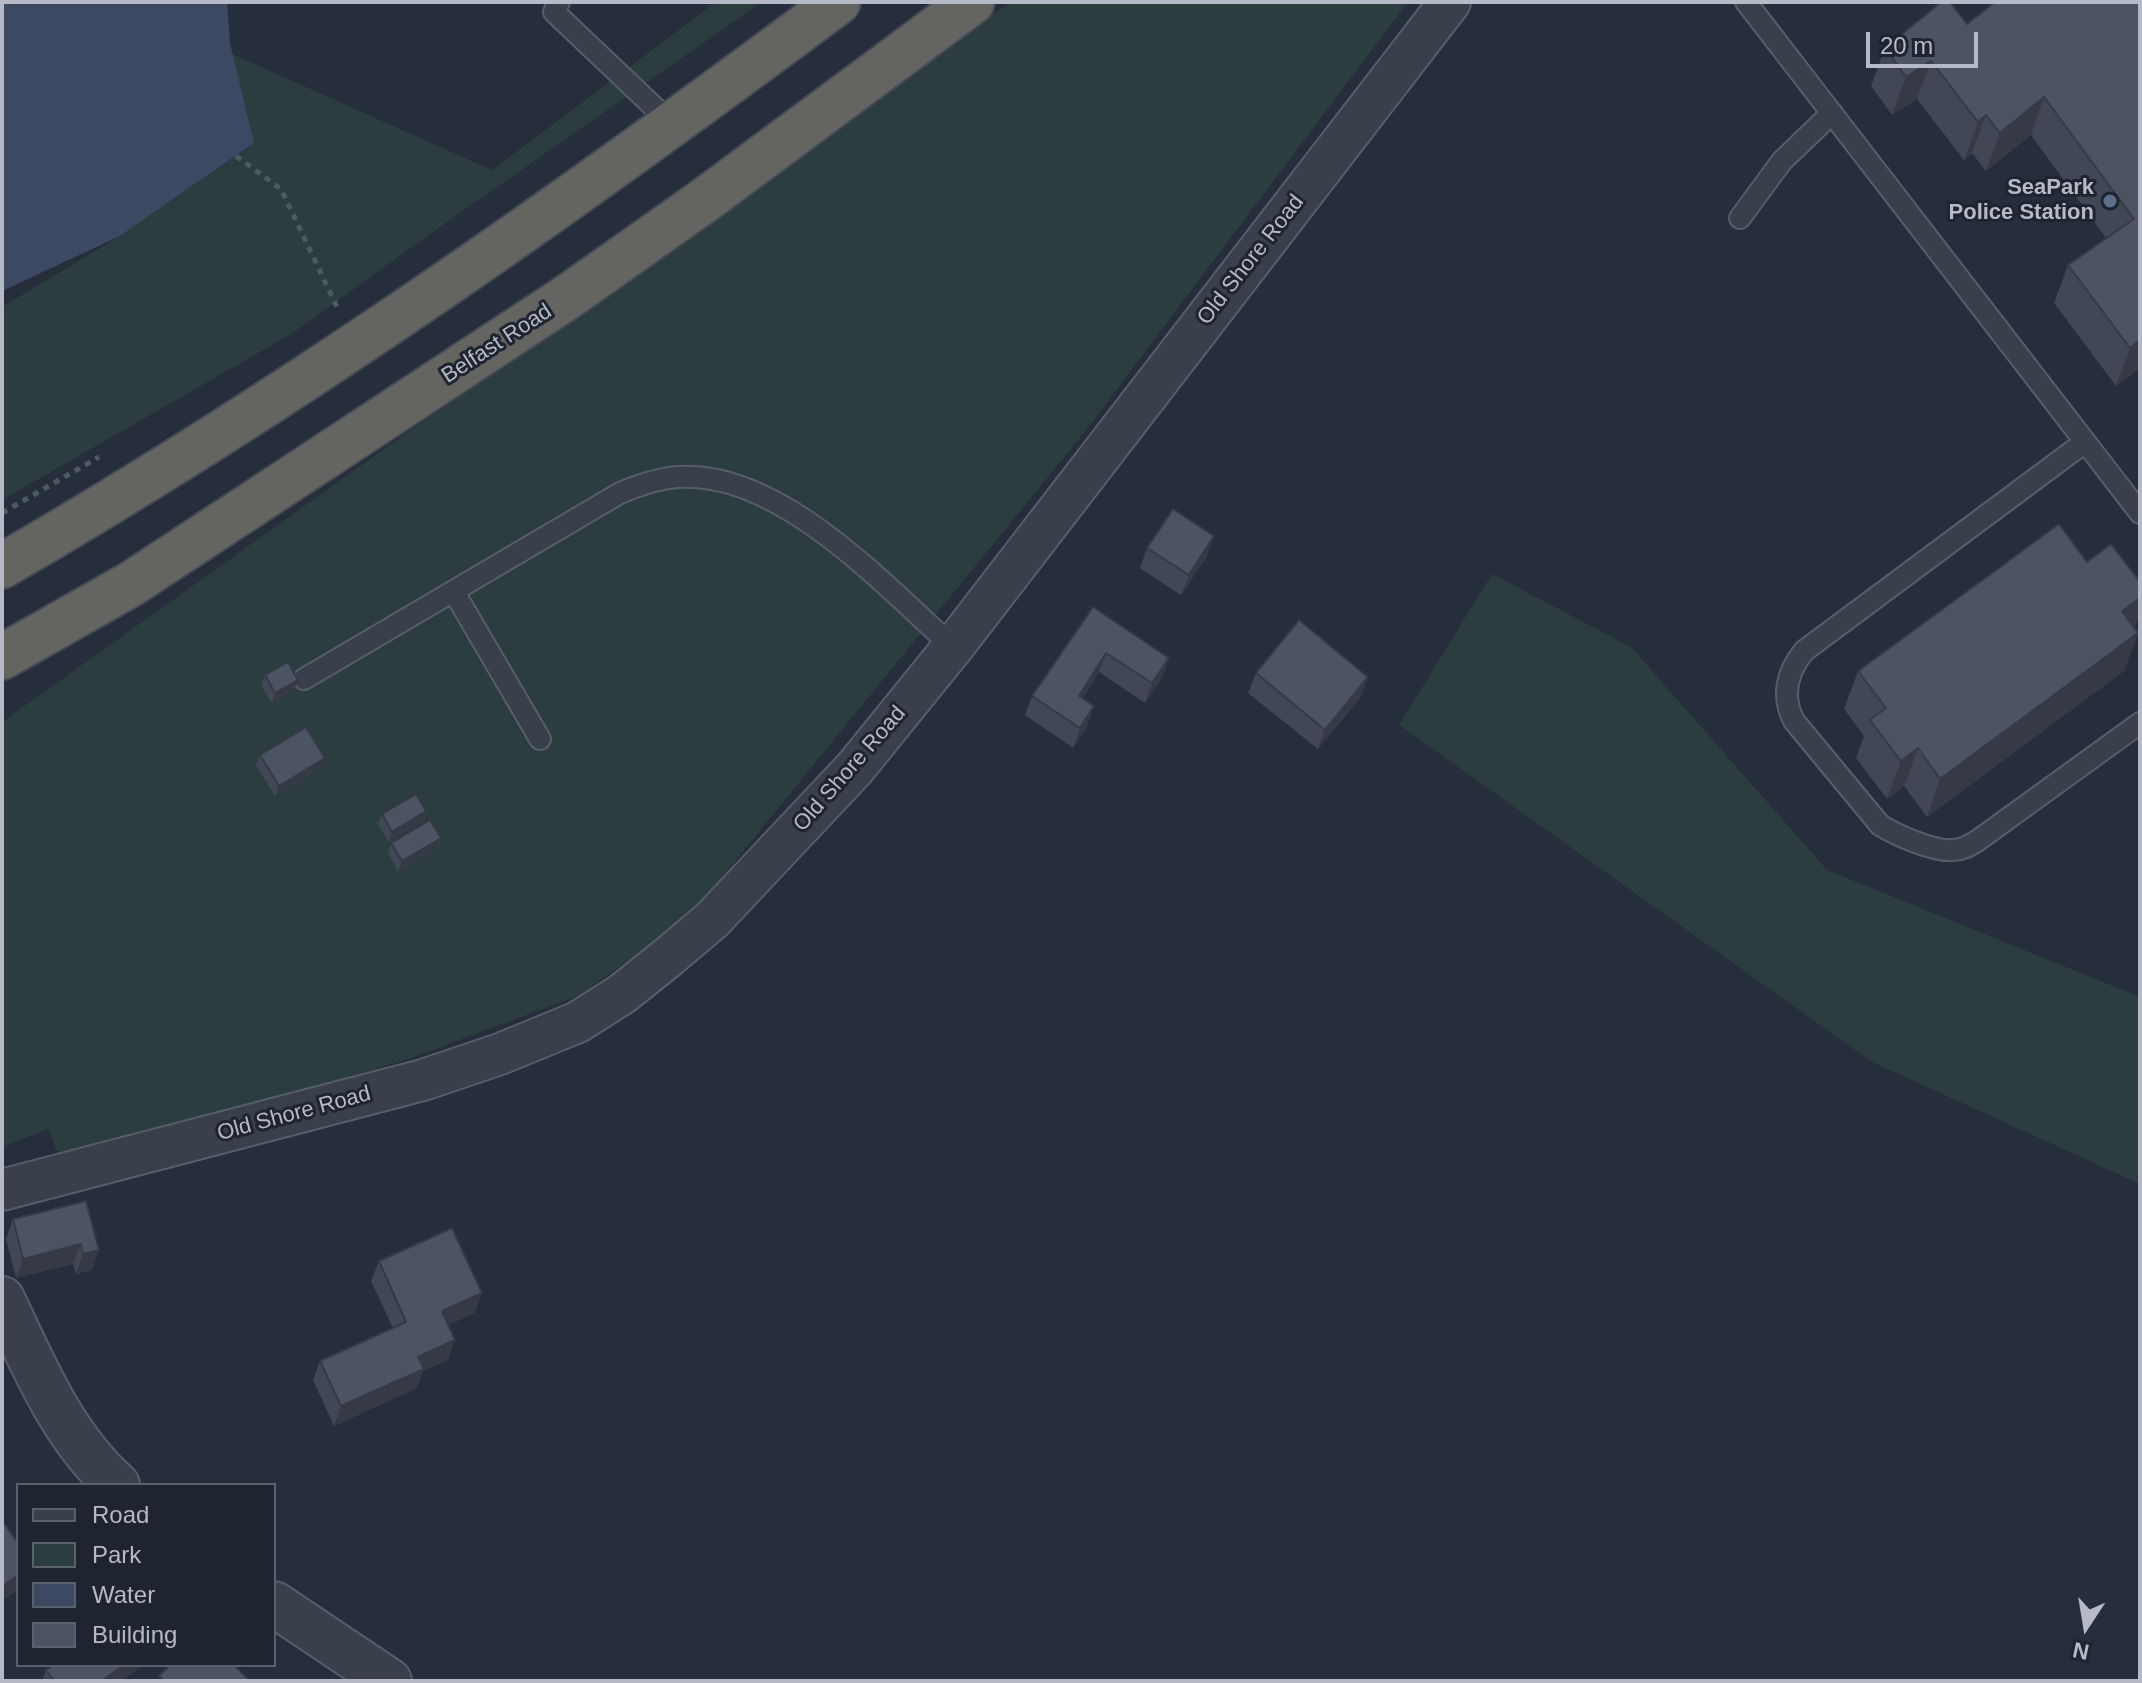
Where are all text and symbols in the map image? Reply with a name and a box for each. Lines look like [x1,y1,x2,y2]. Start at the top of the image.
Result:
scale bar [1870,16,1982,66]
text: 20 m [1880,32,1933,59]
place label: SeaPark Police Station [1949,175,2094,226]
street label: Old Shore Road [1192,190,1310,330]
marker: SeaPark Police Station [2101,192,2119,210]
street label: Belfast Road [437,299,557,389]
street label: Old Shore Road [788,701,912,837]
street label: Old Shore Road [214,1081,374,1147]
legend [16,1483,276,1667]
text: Road [92,1501,149,1528]
text: Park [92,1541,141,1568]
text: Water [92,1581,155,1608]
north arrow [2046,1587,2126,1667]
text: Building [92,1621,177,1648]
text: N [2071,1637,2091,1665]

